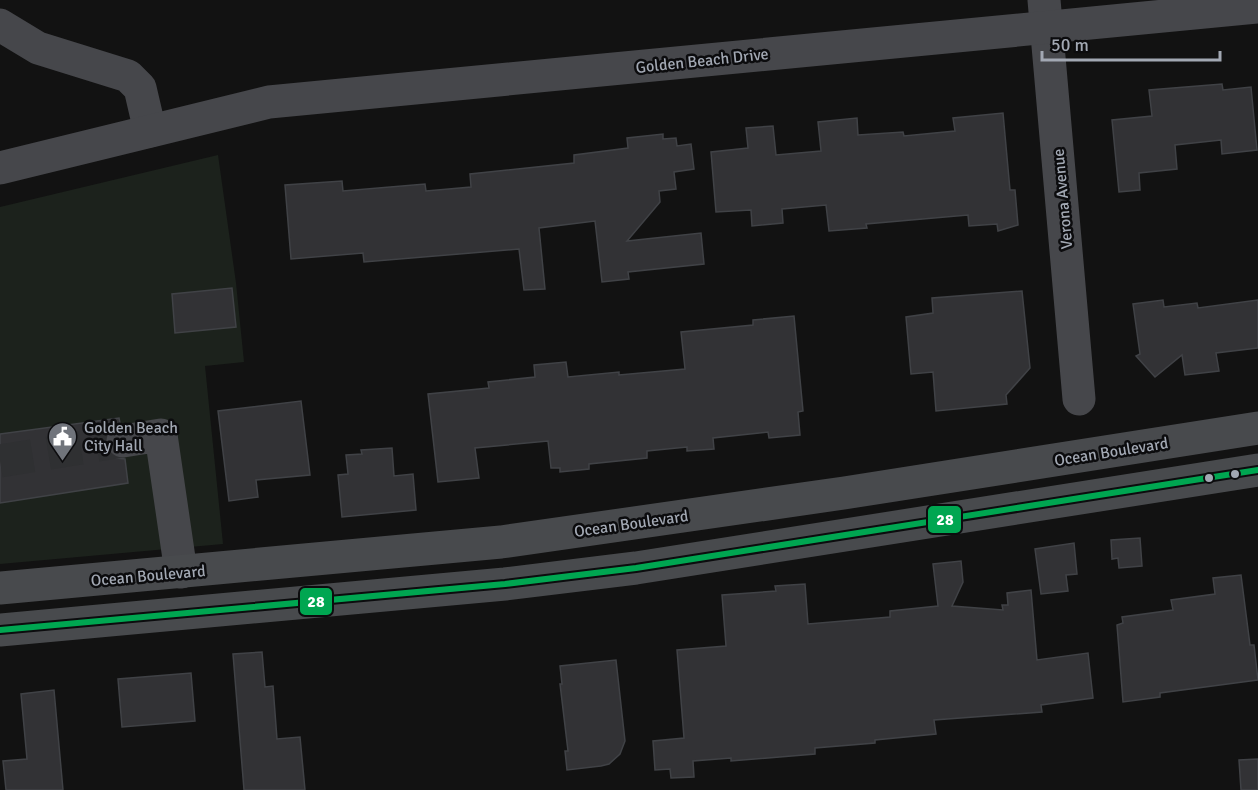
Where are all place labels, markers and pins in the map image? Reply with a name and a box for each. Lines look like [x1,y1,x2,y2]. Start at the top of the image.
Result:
place label: Golden Beach City Hall [84,418,178,456]
public building icon: Golden Beach City Hall [47,420,79,462]
unlabelled marker [1229,468,1241,480]
unlabelled marker [1203,472,1215,484]

